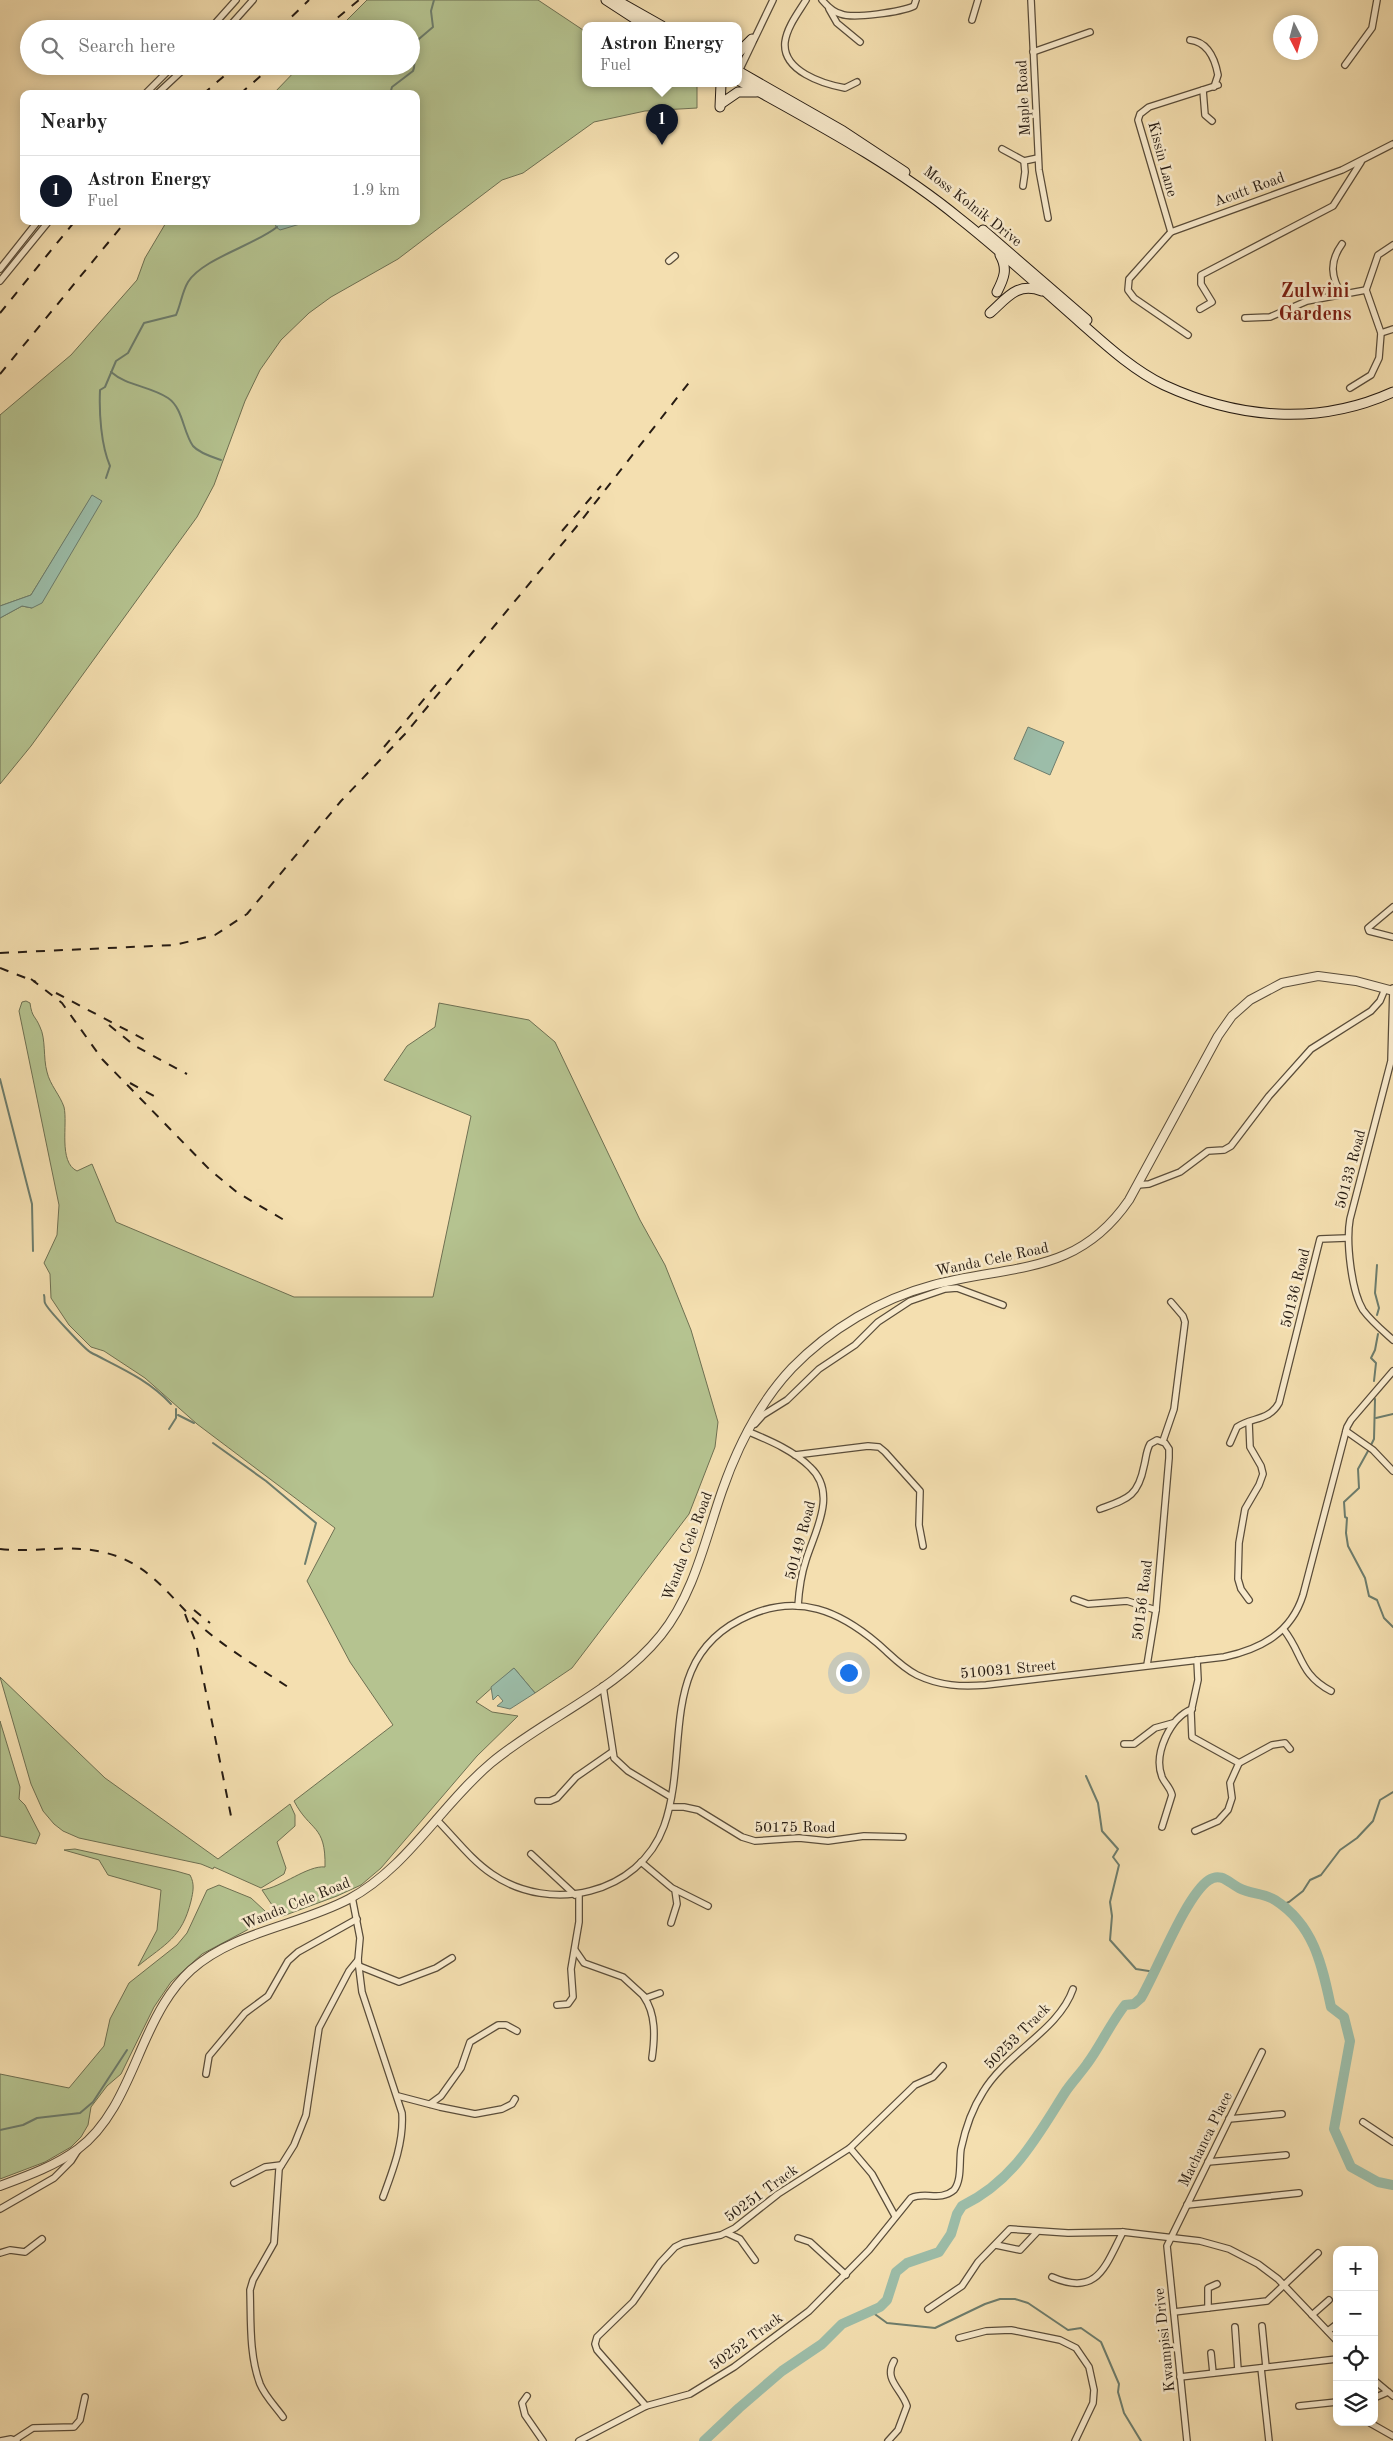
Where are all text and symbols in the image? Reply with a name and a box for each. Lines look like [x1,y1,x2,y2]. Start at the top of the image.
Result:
north arrow [1273,15,1318,60]
search box [20,20,420,75]
popup [582,22,742,87]
icon: search [38,34,66,62]
text: Astron Energy [600,35,724,54]
text: Search here [78,38,175,57]
text: Fuel [600,58,631,74]
street label: Maple Road [1015,59,1034,136]
pin: 1 [646,104,678,145]
text: Nearby [40,112,108,133]
street label: Kissin Lane [1144,120,1179,199]
street label: Moss Kolnik Drive [920,164,1024,250]
text: Astron Energy [87,171,212,190]
street label: Acutt Road [1212,171,1287,210]
text: 1 [51,183,61,199]
text: 1.9 km [351,183,400,199]
text: Fuel [87,194,118,210]
district label: Zulwini Gardens [1278,282,1352,325]
street label: 50133 Road [1334,1128,1369,1211]
street label: Wanda Cele Road [934,1241,1050,1280]
street label: 50136 Road [1279,1247,1314,1330]
street label: Wanda Cele Road [661,1490,716,1603]
street label: 50149 Road [784,1499,819,1582]
street label: 50156 Road [1131,1559,1156,1641]
street label: 510031 Street [960,1659,1057,1682]
your location [836,1660,862,1686]
street label: 50175 Road [754,1821,836,1836]
street label: Wanda Cele Road [240,1876,353,1933]
street label: 50253 Track [982,2001,1054,2073]
street label: Machanca Place [1177,2090,1236,2189]
street label: 50251 Track [723,2163,801,2226]
map controls [1333,2246,1378,2426]
button: + [1333,2246,1378,2291]
street label: Kwampisi Drive [1153,2287,1178,2393]
button: − [1333,2291,1378,2336]
street label: 50252 Track [708,2311,786,2374]
button: locate [1333,2336,1378,2381]
button: layers [1333,2381,1378,2426]

